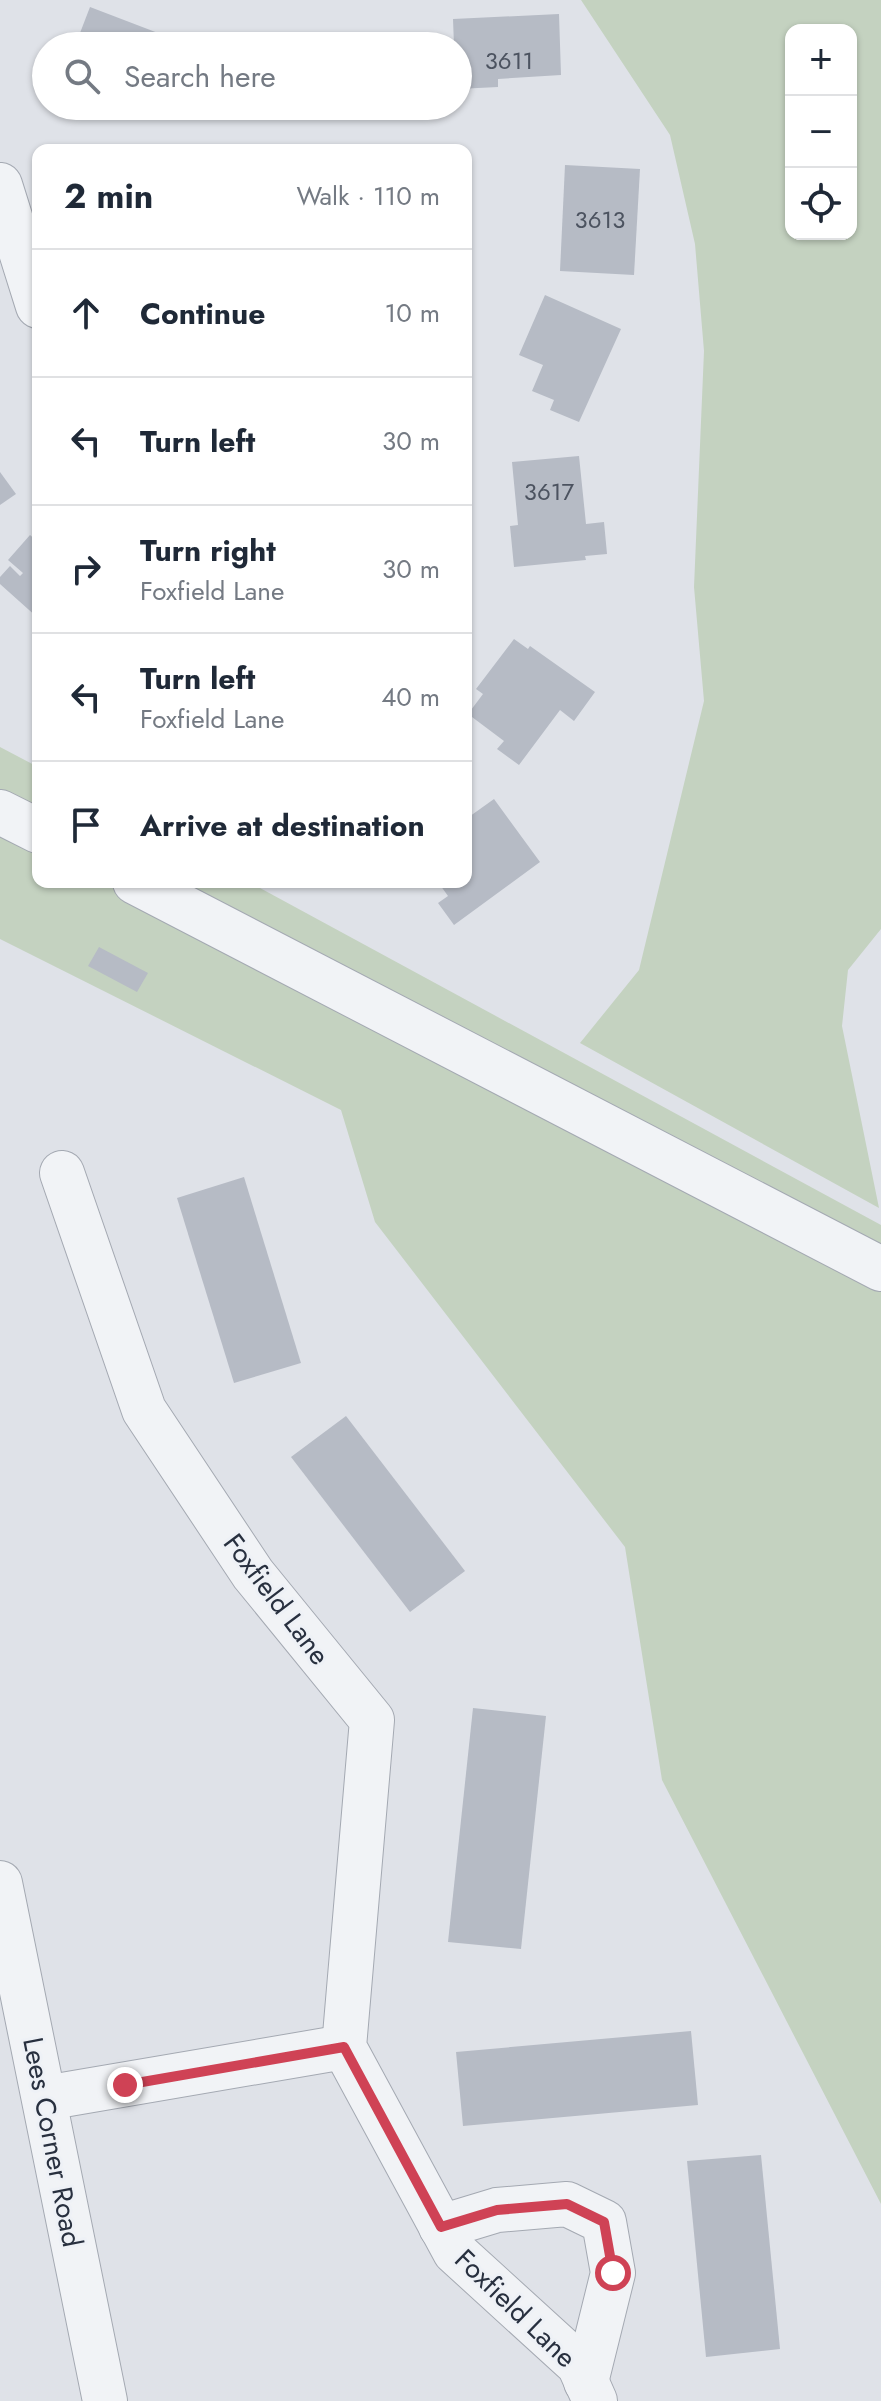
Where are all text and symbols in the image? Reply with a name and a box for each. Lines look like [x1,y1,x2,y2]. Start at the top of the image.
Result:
map controls [785,24,857,240]
button: + [785,24,857,96]
search box [32,32,472,120]
house number: 3611 [485,43,533,78]
icon: search [60,54,104,98]
text: Search here [124,55,276,98]
button: − [785,96,857,168]
button: locate [785,168,857,240]
text: 2 min [64,172,153,221]
text: Walk · 110 m [296,177,440,215]
house number: 3613 [575,202,625,237]
icon: ahead [64,291,108,335]
text: Continue [140,292,266,335]
text: 10 m [385,294,440,332]
icon: left [64,419,108,463]
text: Turn left [140,420,255,463]
text: 30 m [382,422,440,460]
house number: 3617 [524,474,575,509]
text: Turn right [140,529,276,572]
icon: right [64,547,108,591]
text: 30 m [382,550,440,588]
text: Foxfield Lane [140,572,284,610]
text: Turn left [140,657,255,700]
icon: left [64,675,108,719]
text: 40 m [381,678,440,716]
text: Foxfield Lane [140,700,284,738]
icon: arrive [64,803,108,847]
text: Arrive at destination [140,804,425,847]
street label: Foxfield Lane [213,1525,340,1674]
street label: Lees Corner Road [12,2034,93,2250]
route end [107,2067,143,2103]
street label: Foxfield Lane [445,2240,586,2377]
route start [595,2255,631,2291]

